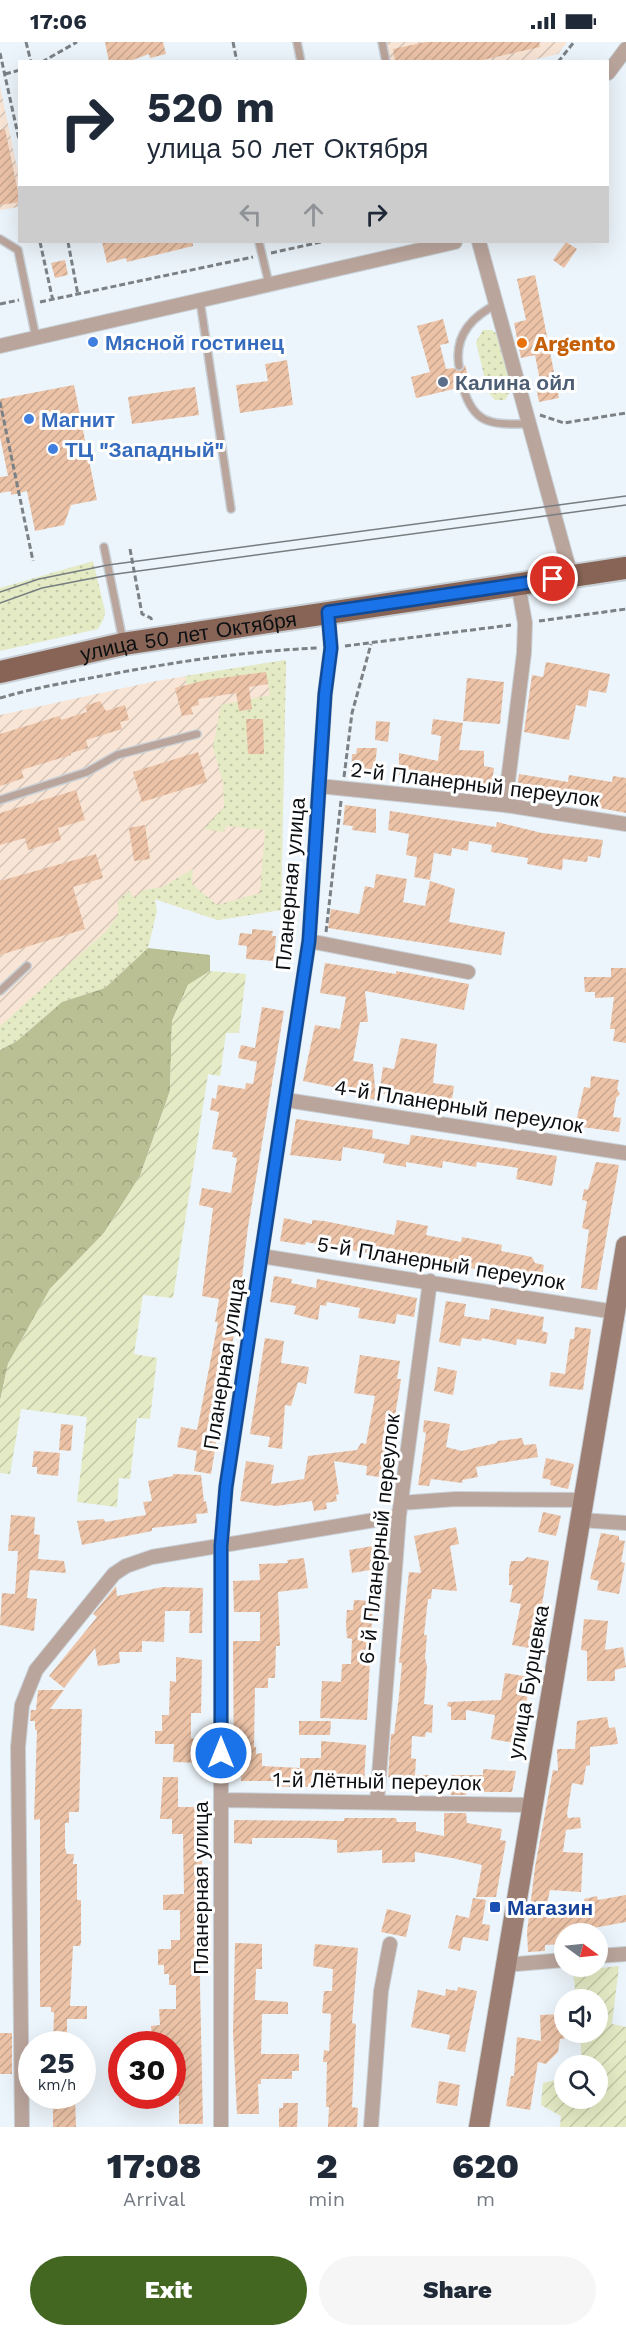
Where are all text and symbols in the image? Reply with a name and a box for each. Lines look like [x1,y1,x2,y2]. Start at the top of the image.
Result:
text: 17:06 [30,9,87,34]
text: 520 m [147,83,275,132]
icon: right [48,84,126,162]
text: улица 50 лет Октября [147,133,429,165]
icon: left [234,198,267,231]
icon: ahead [297,198,330,231]
icon: right [360,198,393,231]
place label: Мясной гостинец [105,330,284,355]
place label: Argento [534,331,616,356]
marker: Мясной гостинец [86,335,100,349]
marker: Argento [515,336,529,350]
place label: Калина ойл [455,370,575,395]
marker: Калина ойл [436,375,450,389]
place label: Магнит [41,407,115,432]
marker: Магнит [22,412,36,426]
place label: ТЦ "Западный" [65,437,224,462]
marker: ТЦ "Западный" [46,442,60,456]
pin [527,553,578,604]
icon: arrive [536,562,569,595]
street label: улица 50 лет Октября [78,605,298,666]
street label: 2-й Планерный переулок [349,756,602,812]
street label: Планерная улица [270,796,310,972]
street label: 4-й Планерный переулок [333,1074,586,1138]
street label: 5-й Планерный переулок [315,1231,568,1295]
street label: Планерная улица [198,1276,250,1452]
street label: 6-й Планерный переулок [353,1412,405,1665]
street label: улица Бурцевка [502,1603,554,1761]
position arrow [189,1721,253,1785]
street label: 1-й Лётный переулок [273,1767,482,1795]
street label: Планерная улица [188,1801,213,1975]
place label: Магазин [507,1895,593,1920]
marker: Магазин [488,1900,502,1914]
north arrow [554,1923,608,1977]
map controls [554,1923,608,2109]
button: sound [554,1989,608,2043]
speed limit sign: 30 [108,2031,186,2109]
text: 25 [39,2045,75,2080]
button: search [554,2055,608,2109]
text: km/h [38,2076,76,2094]
text: 17:08 [107,2145,202,2187]
text: 2 [316,2145,338,2187]
text: 620 [452,2145,519,2187]
text: Arrival [123,2187,185,2211]
text: min [308,2187,345,2211]
text: m [476,2187,495,2211]
button: Exit [30,2256,307,2325]
button: Share [319,2256,596,2325]

